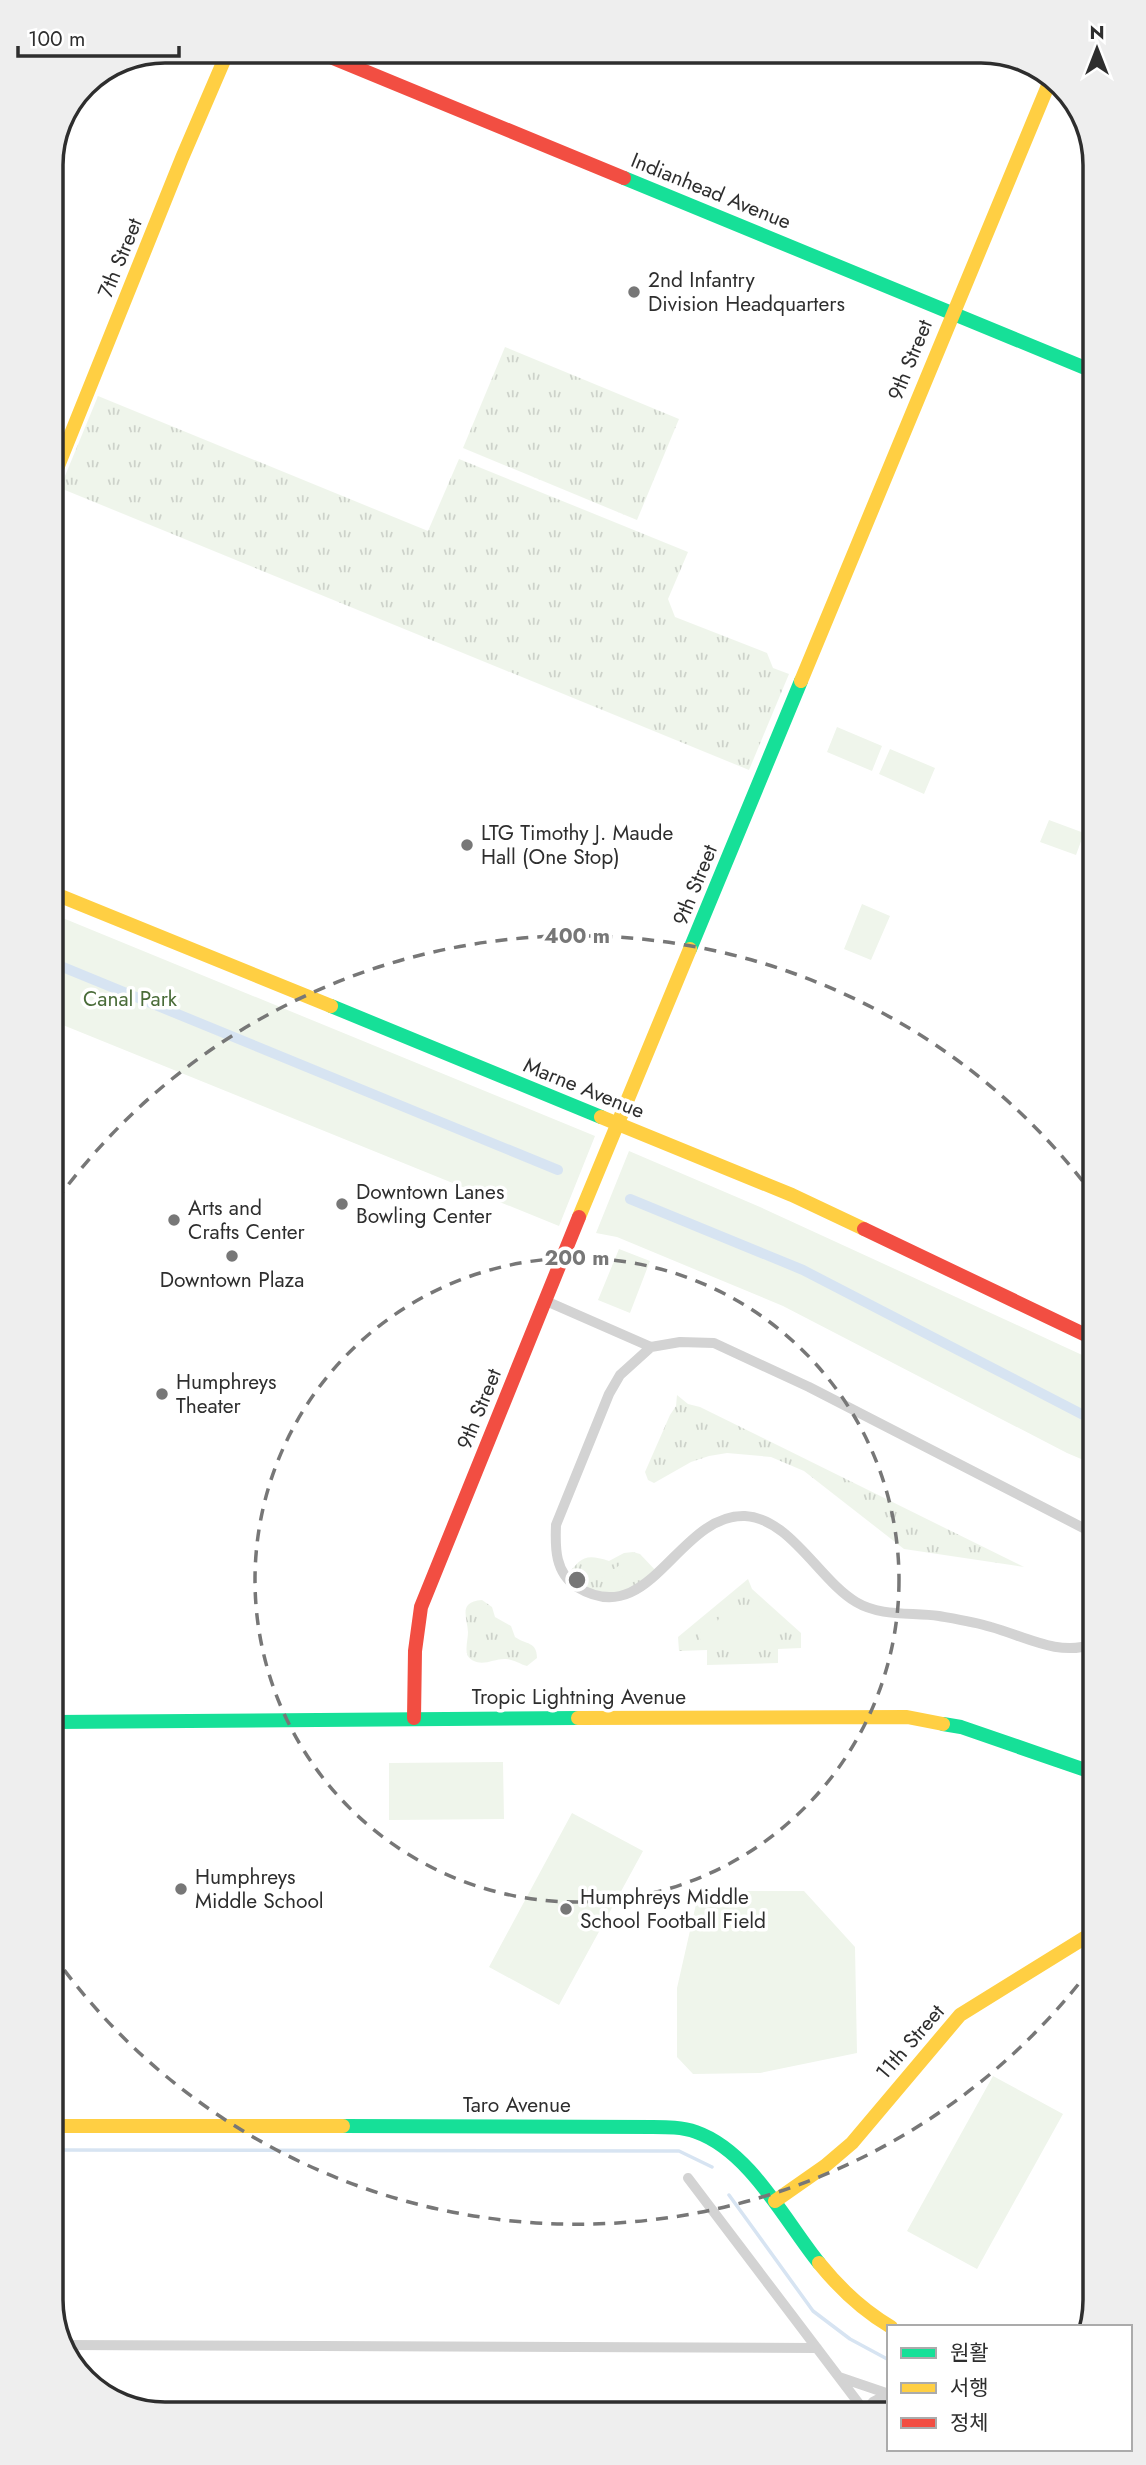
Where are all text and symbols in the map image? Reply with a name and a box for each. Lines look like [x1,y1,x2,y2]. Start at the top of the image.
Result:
scale bar [18,14,178,58]
north arrow [1062,14,1132,84]
text: N [1089,19,1105,46]
text: 100 m [28,24,85,54]
street label: Indianhead Avenue [626,145,796,237]
street label: 7th Street [90,214,150,302]
place label: 2nd Infantry Division Headquarters [648,265,845,319]
marker: 2nd Infantry Division Headquarters [626,284,642,300]
street label: 9th Street [880,315,940,405]
place label: LTG Timothy J. Maude Hall (One Stop) [481,818,674,872]
marker: LTG Timothy J. Maude Hall (One Stop) [459,837,475,853]
street label: 9th Street [665,840,725,930]
text: 400 m [544,921,610,951]
park label: Canal Park [83,984,178,1014]
street label: Marne Avenue [519,1050,649,1126]
place label: Downtown Lanes Bowling Center [356,1177,504,1231]
place label: Arts and Crafts Center [188,1193,306,1247]
marker: Downtown Lanes Bowling Center [334,1196,350,1212]
marker: Arts and Crafts Center [166,1212,182,1228]
text: 200 m [544,1243,610,1273]
marker: Downtown Plaza [224,1248,240,1264]
place label: Downtown Plaza [160,1265,304,1295]
street label: 9th Street [449,1364,509,1454]
place label: Humphreys Theater [176,1367,277,1421]
marker: Humphreys Theater [154,1386,170,1402]
centre of rings [565,1568,589,1592]
street label: Tropic Lightning Avenue [472,1682,686,1712]
place label: Humphreys Middle School [195,1862,324,1916]
marker: Humphreys Middle School [173,1881,189,1897]
place label: Humphreys Middle School Football Field [580,1882,766,1936]
marker: Humphreys Middle School Football Field [558,1901,574,1917]
street label: 11th Street [869,1998,951,2086]
street label: Taro Avenue [463,2090,571,2120]
legend [887,2325,1132,2451]
text: 원활 [950,2338,989,2368]
text: 서행 [950,2373,989,2403]
text: 정체 [950,2408,989,2438]

